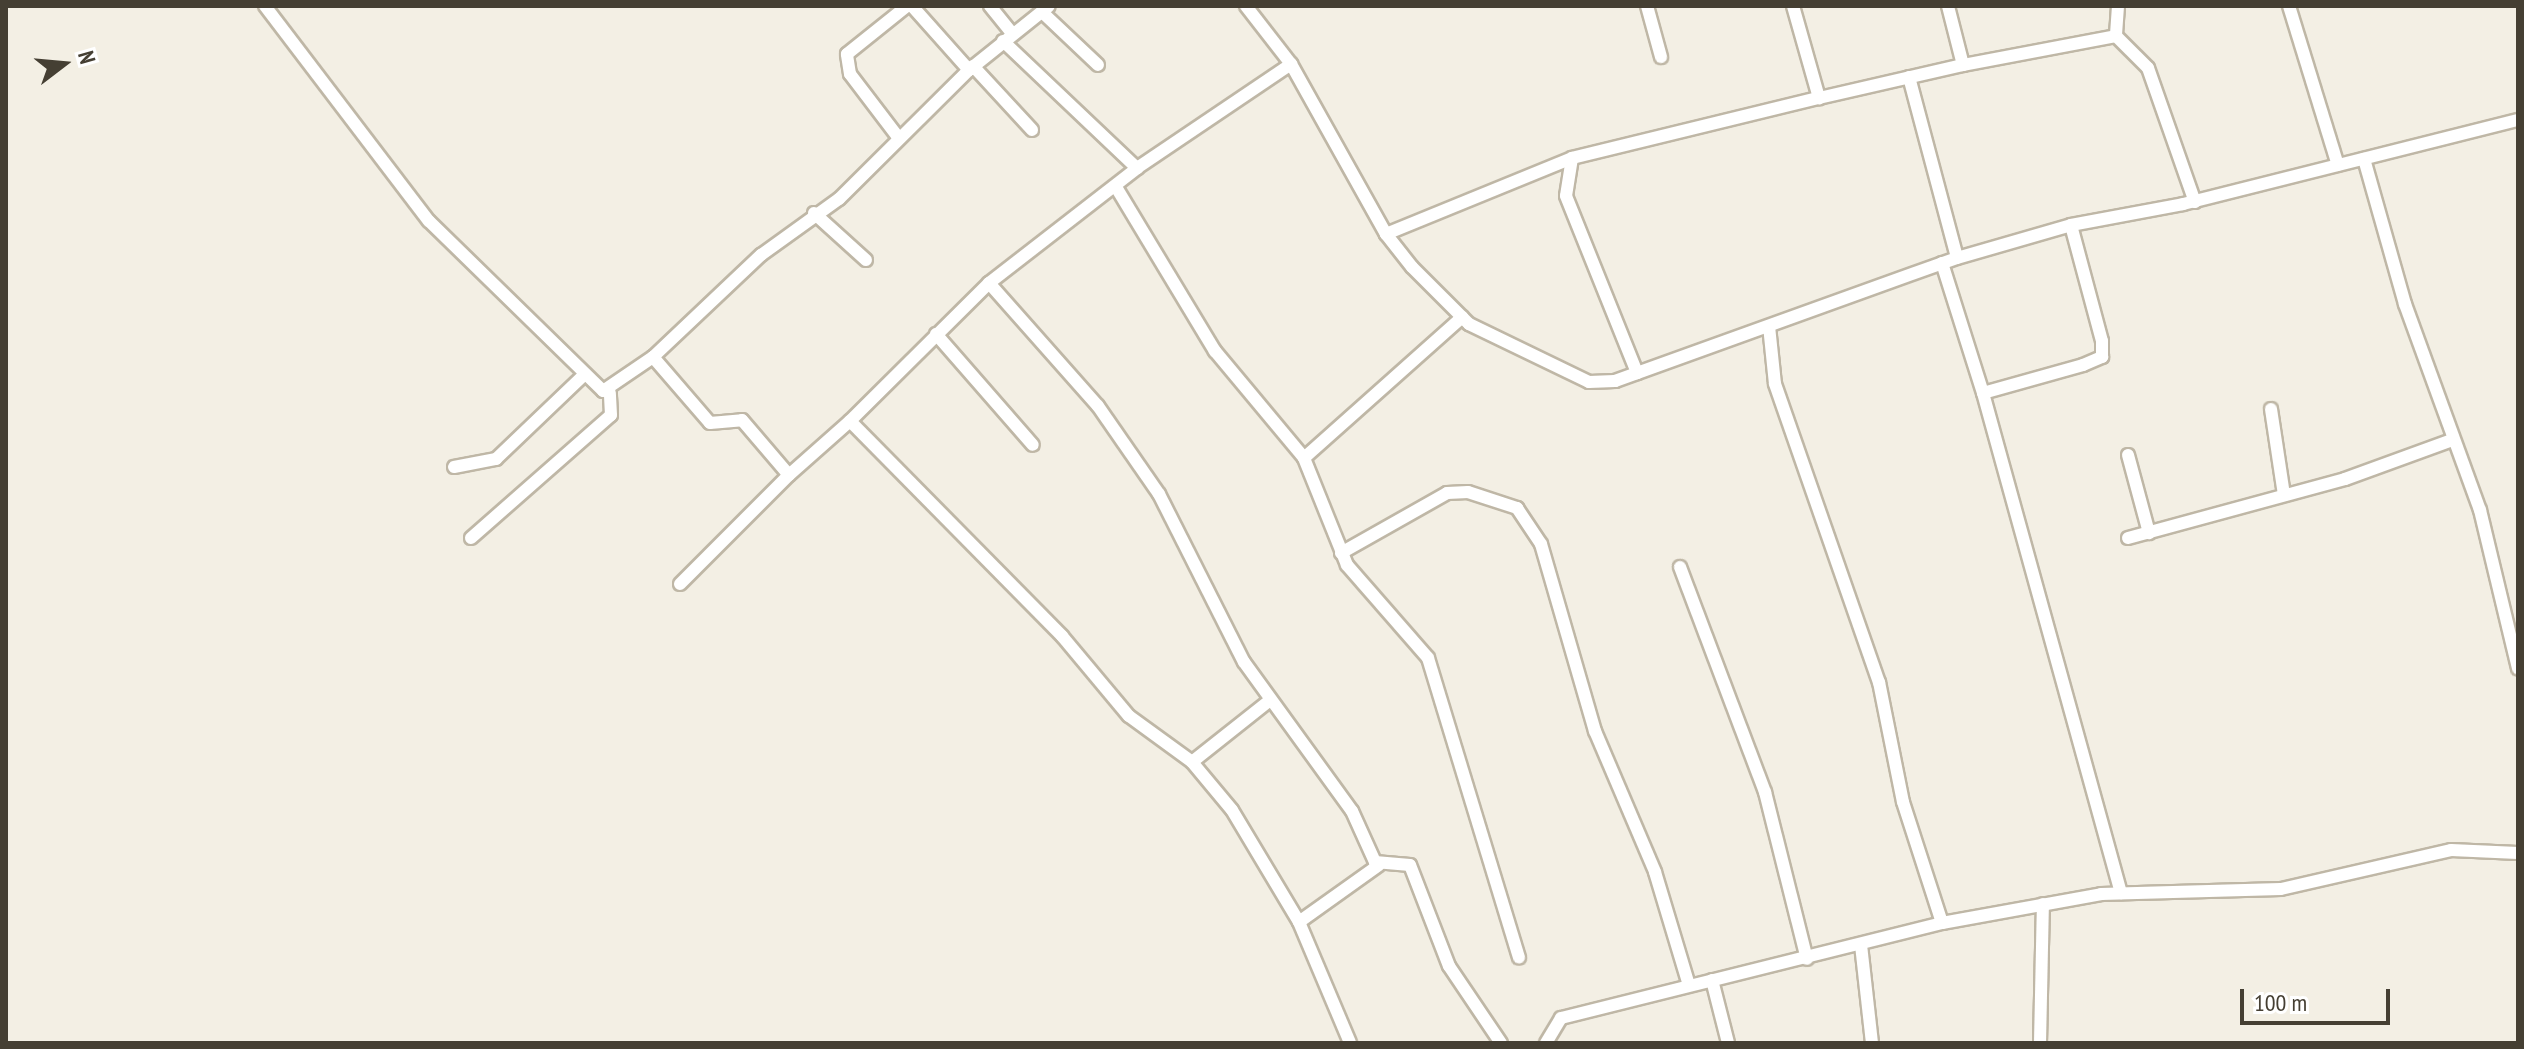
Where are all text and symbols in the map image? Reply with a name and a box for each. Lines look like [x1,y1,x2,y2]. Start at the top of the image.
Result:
north arrow [24,24,104,104]
text: N [72,48,102,67]
scale bar [2244,973,2394,1023]
text: 100 m [2254,987,2307,1018]

